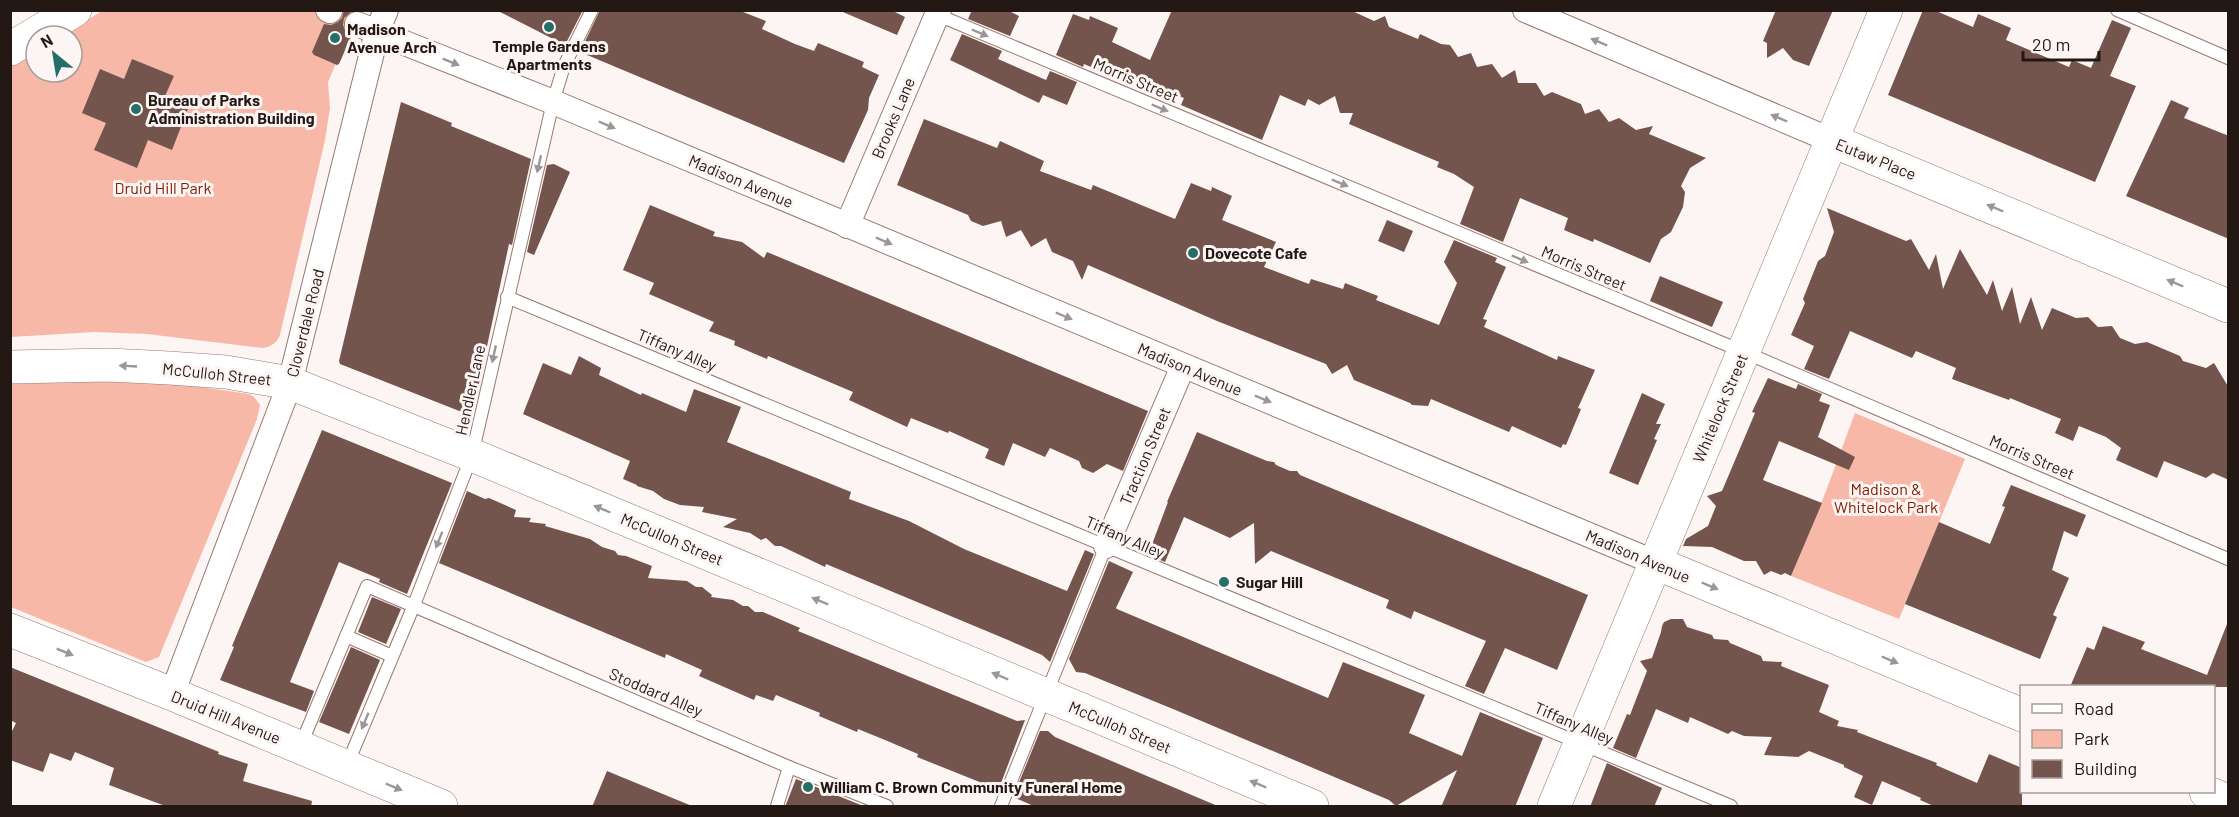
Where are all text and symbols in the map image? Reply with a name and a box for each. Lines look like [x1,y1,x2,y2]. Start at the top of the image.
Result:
place label: Madison Avenue Arch [347,19,437,56]
marker: Temple Gardens Apartments [542,20,556,34]
north arrow [24,24,84,84]
scale bar [2023,24,2100,62]
one-way arrow [971,29,989,38]
text: N [37,30,56,51]
marker: Madison Avenue Arch [328,31,342,45]
text: 20 m [2032,33,2070,55]
place label: Temple Gardens Apartments [492,36,606,73]
one-way arrow [1590,37,1608,47]
street label: Morris Street [1091,53,1182,106]
one-way arrow [442,58,460,67]
street label: Brooks Lane [867,74,918,161]
place label: Bureau of Parks Administration Building [148,90,315,127]
marker: Bureau of Parks Administration Building [129,102,143,116]
one-way arrow [1151,104,1169,113]
one-way arrow [1770,114,1787,123]
one-way arrow [598,121,616,130]
street label: Eutaw Place [1833,134,1919,183]
street label: Madison Avenue [686,150,796,211]
one-way arrow [533,155,543,173]
park label: Druid Hill Park [115,178,211,197]
one-way arrow [1331,179,1349,188]
one-way arrow [1985,203,2003,213]
one-way arrow [875,237,893,246]
street label: Morris Street [1539,241,1630,294]
place label: Dovecote Cafe [1205,243,1308,262]
marker: Dovecote Cafe [1186,246,1200,260]
one-way arrow [1511,255,1529,264]
street label: Cloverdale Road [282,267,327,379]
one-way arrow [2165,278,2183,288]
one-way arrow [1055,312,1073,321]
street label: Tiffany Alley [635,324,720,375]
street label: Madison Avenue [1135,338,1245,399]
street label: Hendler Lane [451,343,488,437]
one-way arrow [489,345,499,363]
street label: Whitelock Street [1688,350,1751,465]
street label: McCulloh Street [162,358,273,389]
one-way arrow [118,361,137,370]
one-way arrow [1255,394,1273,404]
street label: Traction Street [1115,404,1174,508]
street label: Morris Street [1987,430,2078,483]
park label: Madison & Whitelock Park [1834,479,1938,516]
one-way arrow [593,504,611,513]
street label: McCulloh Street [618,508,726,569]
street label: Tiffany Alley [1083,511,1168,562]
street label: Madison Avenue [1583,525,1693,586]
one-way arrow [434,532,444,550]
place label: Sugar Hill [1236,572,1303,591]
marker: Sugar Hill [1217,575,1231,589]
one-way arrow [1701,581,1719,591]
one-way arrow [811,596,829,606]
one-way arrow [56,647,74,657]
one-way arrow [1881,656,1899,665]
street label: Stoddard Alley [607,663,706,720]
one-way arrow [991,671,1009,681]
legend [2020,685,2215,793]
street label: Druid Hill Avenue [169,686,284,747]
street label: McCulloh Street [1066,696,1174,757]
street label: Tiffany Alley [1532,697,1617,748]
text: Road [2074,697,2114,719]
one-way arrow [360,712,369,730]
text: Park [2074,727,2109,749]
text: Building [2074,757,2137,779]
place label: William C. Brown Community Funeral Home [820,777,1123,796]
one-way arrow [1248,779,1266,789]
marker: William C. Brown Community Funeral Home [801,780,815,794]
one-way arrow [385,782,402,791]

